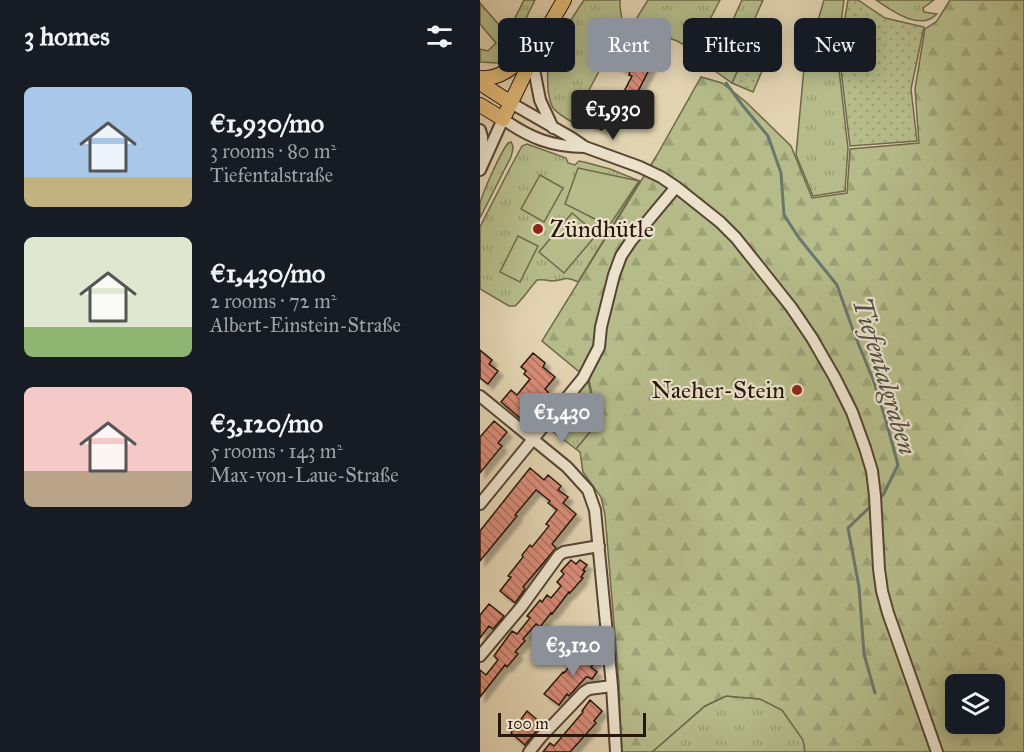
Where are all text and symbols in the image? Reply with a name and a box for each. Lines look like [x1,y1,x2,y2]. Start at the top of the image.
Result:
chip: Buy [498,18,575,72]
chip: Rent [587,18,671,72]
chip: Filters [683,18,782,72]
chip: New [794,18,876,72]
text: 3 homes [24,20,110,52]
icon: filters [423,20,456,53]
pin: €1,930 [564,90,662,141]
text: €1,930 [585,97,641,121]
text: €1,930/mo [210,107,324,139]
icon: home [72,111,144,183]
text: 3 rooms · 80 m² [210,139,336,163]
text: Tiefentalstraße [210,163,333,187]
place label: Zündhütle [550,214,654,244]
marker: Zündhütle [531,222,545,236]
text: €1,430/mo [210,257,325,289]
icon: home [72,261,144,333]
text: 2 rooms · 72 m² [210,289,337,313]
water label: Tiefentalgraben [846,294,924,459]
text: Albert-Einstein-Straße [210,313,401,337]
place label: Naeher-Stein [651,375,785,405]
marker: Naeher-Stein [790,383,804,397]
pin: €1,430 [513,393,611,444]
text: €1,430 [534,400,590,424]
text: €3,120/mo [210,407,323,439]
icon: home [72,411,144,483]
text: 5 rooms · 143 m² [210,439,342,463]
text: Max-von-Laue-Straße [210,463,399,487]
pin: €3,120 [524,626,622,677]
text: €3,120 [546,633,600,657]
map controls [945,674,1005,734]
button: layers [945,674,1005,734]
scale bar [498,710,646,738]
text: 100 m [507,714,549,733]

